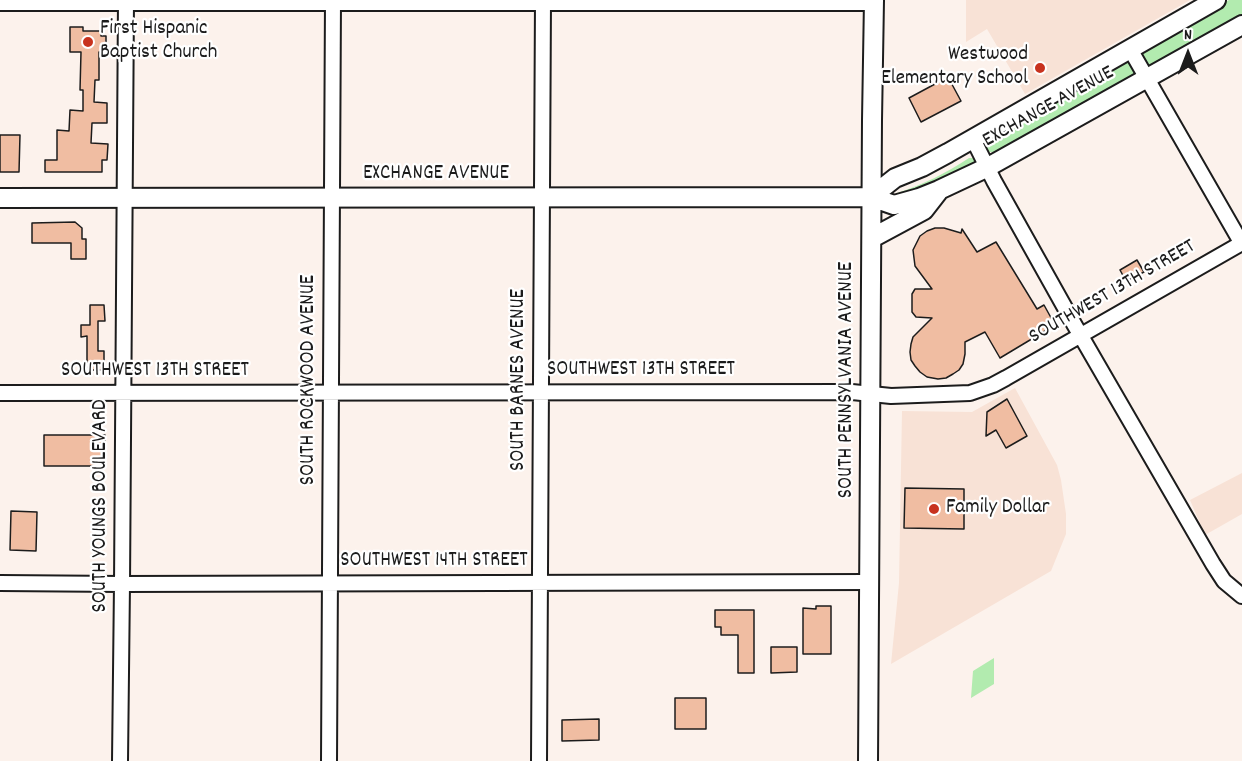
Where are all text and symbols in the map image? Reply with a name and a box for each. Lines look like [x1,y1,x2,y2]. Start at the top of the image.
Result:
place label: First Hispanic Baptist Church [100,17,217,67]
north arrow [1158,24,1218,84]
text: N [1184,24,1192,47]
marker: First Hispanic Baptist Church [81,35,95,49]
place label: Westwood Elementary School [881,43,1028,93]
marker: Westwood Elementary School [1033,61,1047,75]
street label: EXCHANGE AVENUE [979,62,1119,154]
street label: EXCHANGE AVENUE [363,162,509,188]
street label: SOUTHWEST 13TH STREET [1025,235,1201,351]
street label: SOUTH PENNSYLVANIA AVENUE [835,262,861,498]
street label: SOUTH ROCKWOOD AVENUE [297,275,323,485]
street label: SOUTH BARNES AVENUE [507,289,533,471]
street label: SOUTHWEST 13TH STREET [547,358,735,384]
street label: SOUTHWEST 13TH STREET [61,359,249,385]
street label: SOUTH YOUNGS BOULEVARD [89,399,115,613]
place label: Family Dollar [946,496,1050,522]
marker: Family Dollar [927,502,941,516]
street label: SOUTHWEST 14TH STREET [340,549,528,575]

